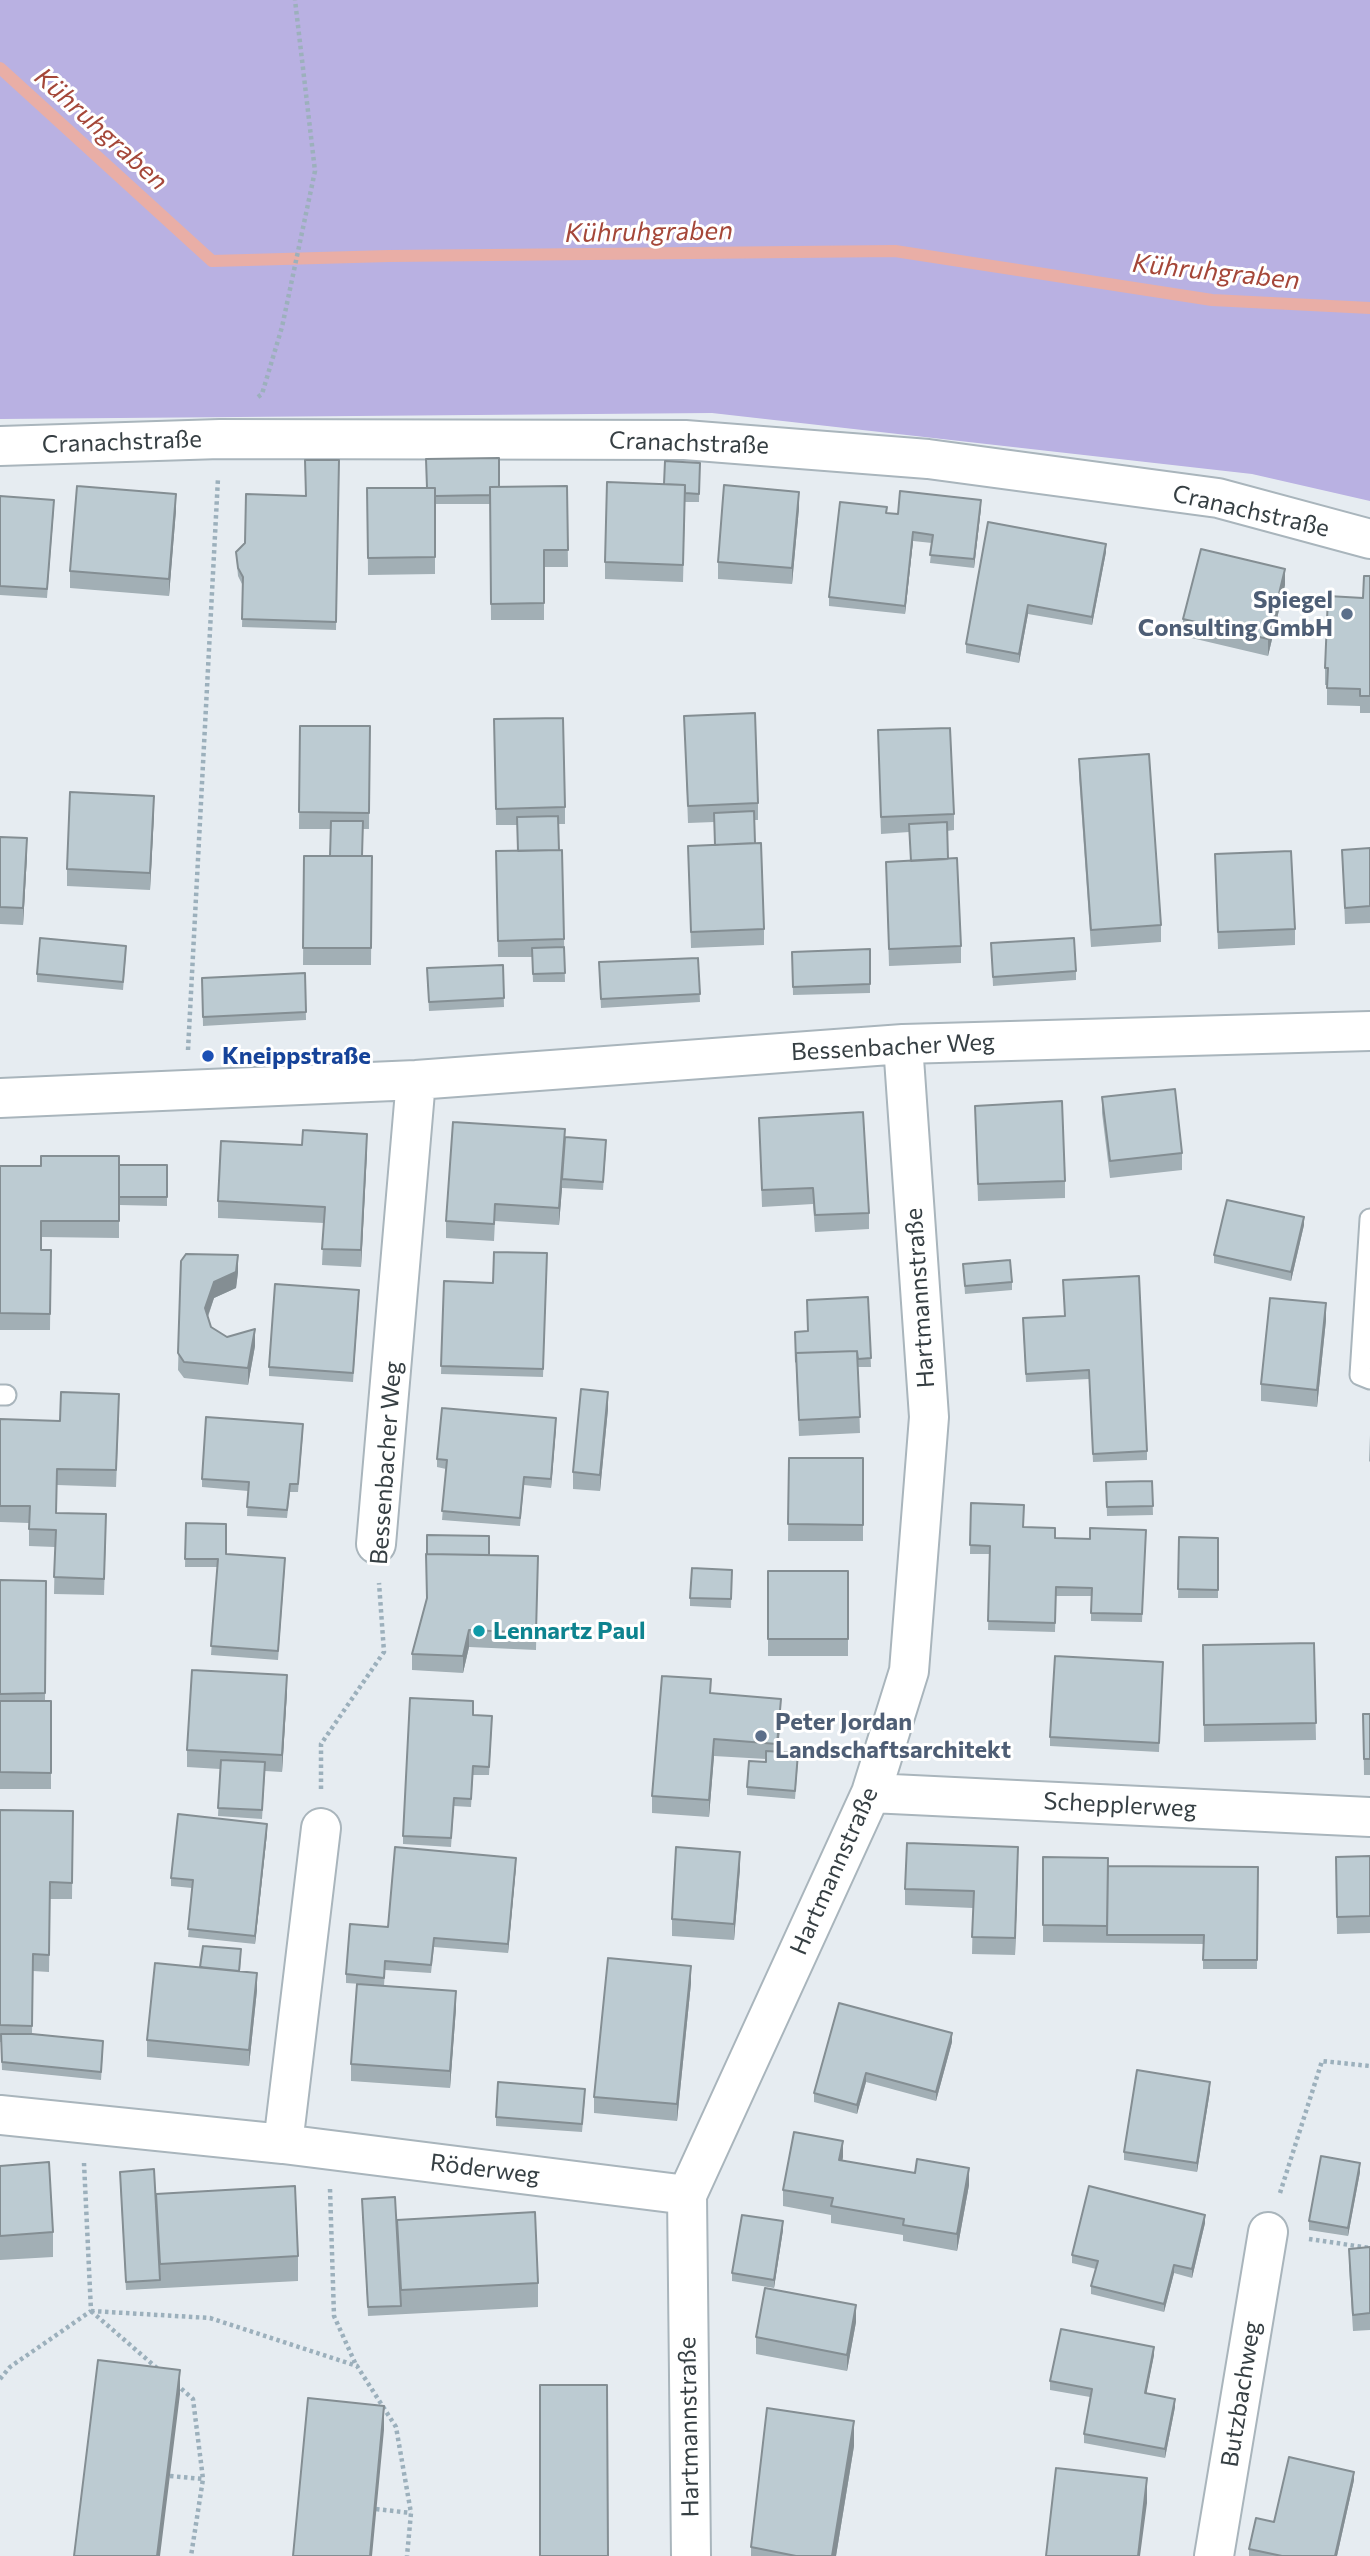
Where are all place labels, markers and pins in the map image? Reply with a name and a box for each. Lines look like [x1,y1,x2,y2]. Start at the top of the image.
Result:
place label: Spiegel Consulting GmbH [1138,586,1333,642]
marker: Spiegel Consulting GmbH [1339,606,1355,622]
place label: Kneippstraße [222,1042,371,1070]
marker: Kneippstraße [200,1048,216,1064]
place label: Lennartz Paul [493,1617,645,1645]
marker: Lennartz Paul [471,1623,487,1639]
place label: Peter Jordan Landschaftsarchitekt [775,1708,1011,1764]
marker: Peter Jordan Landschaftsarchitekt [753,1728,769,1744]

